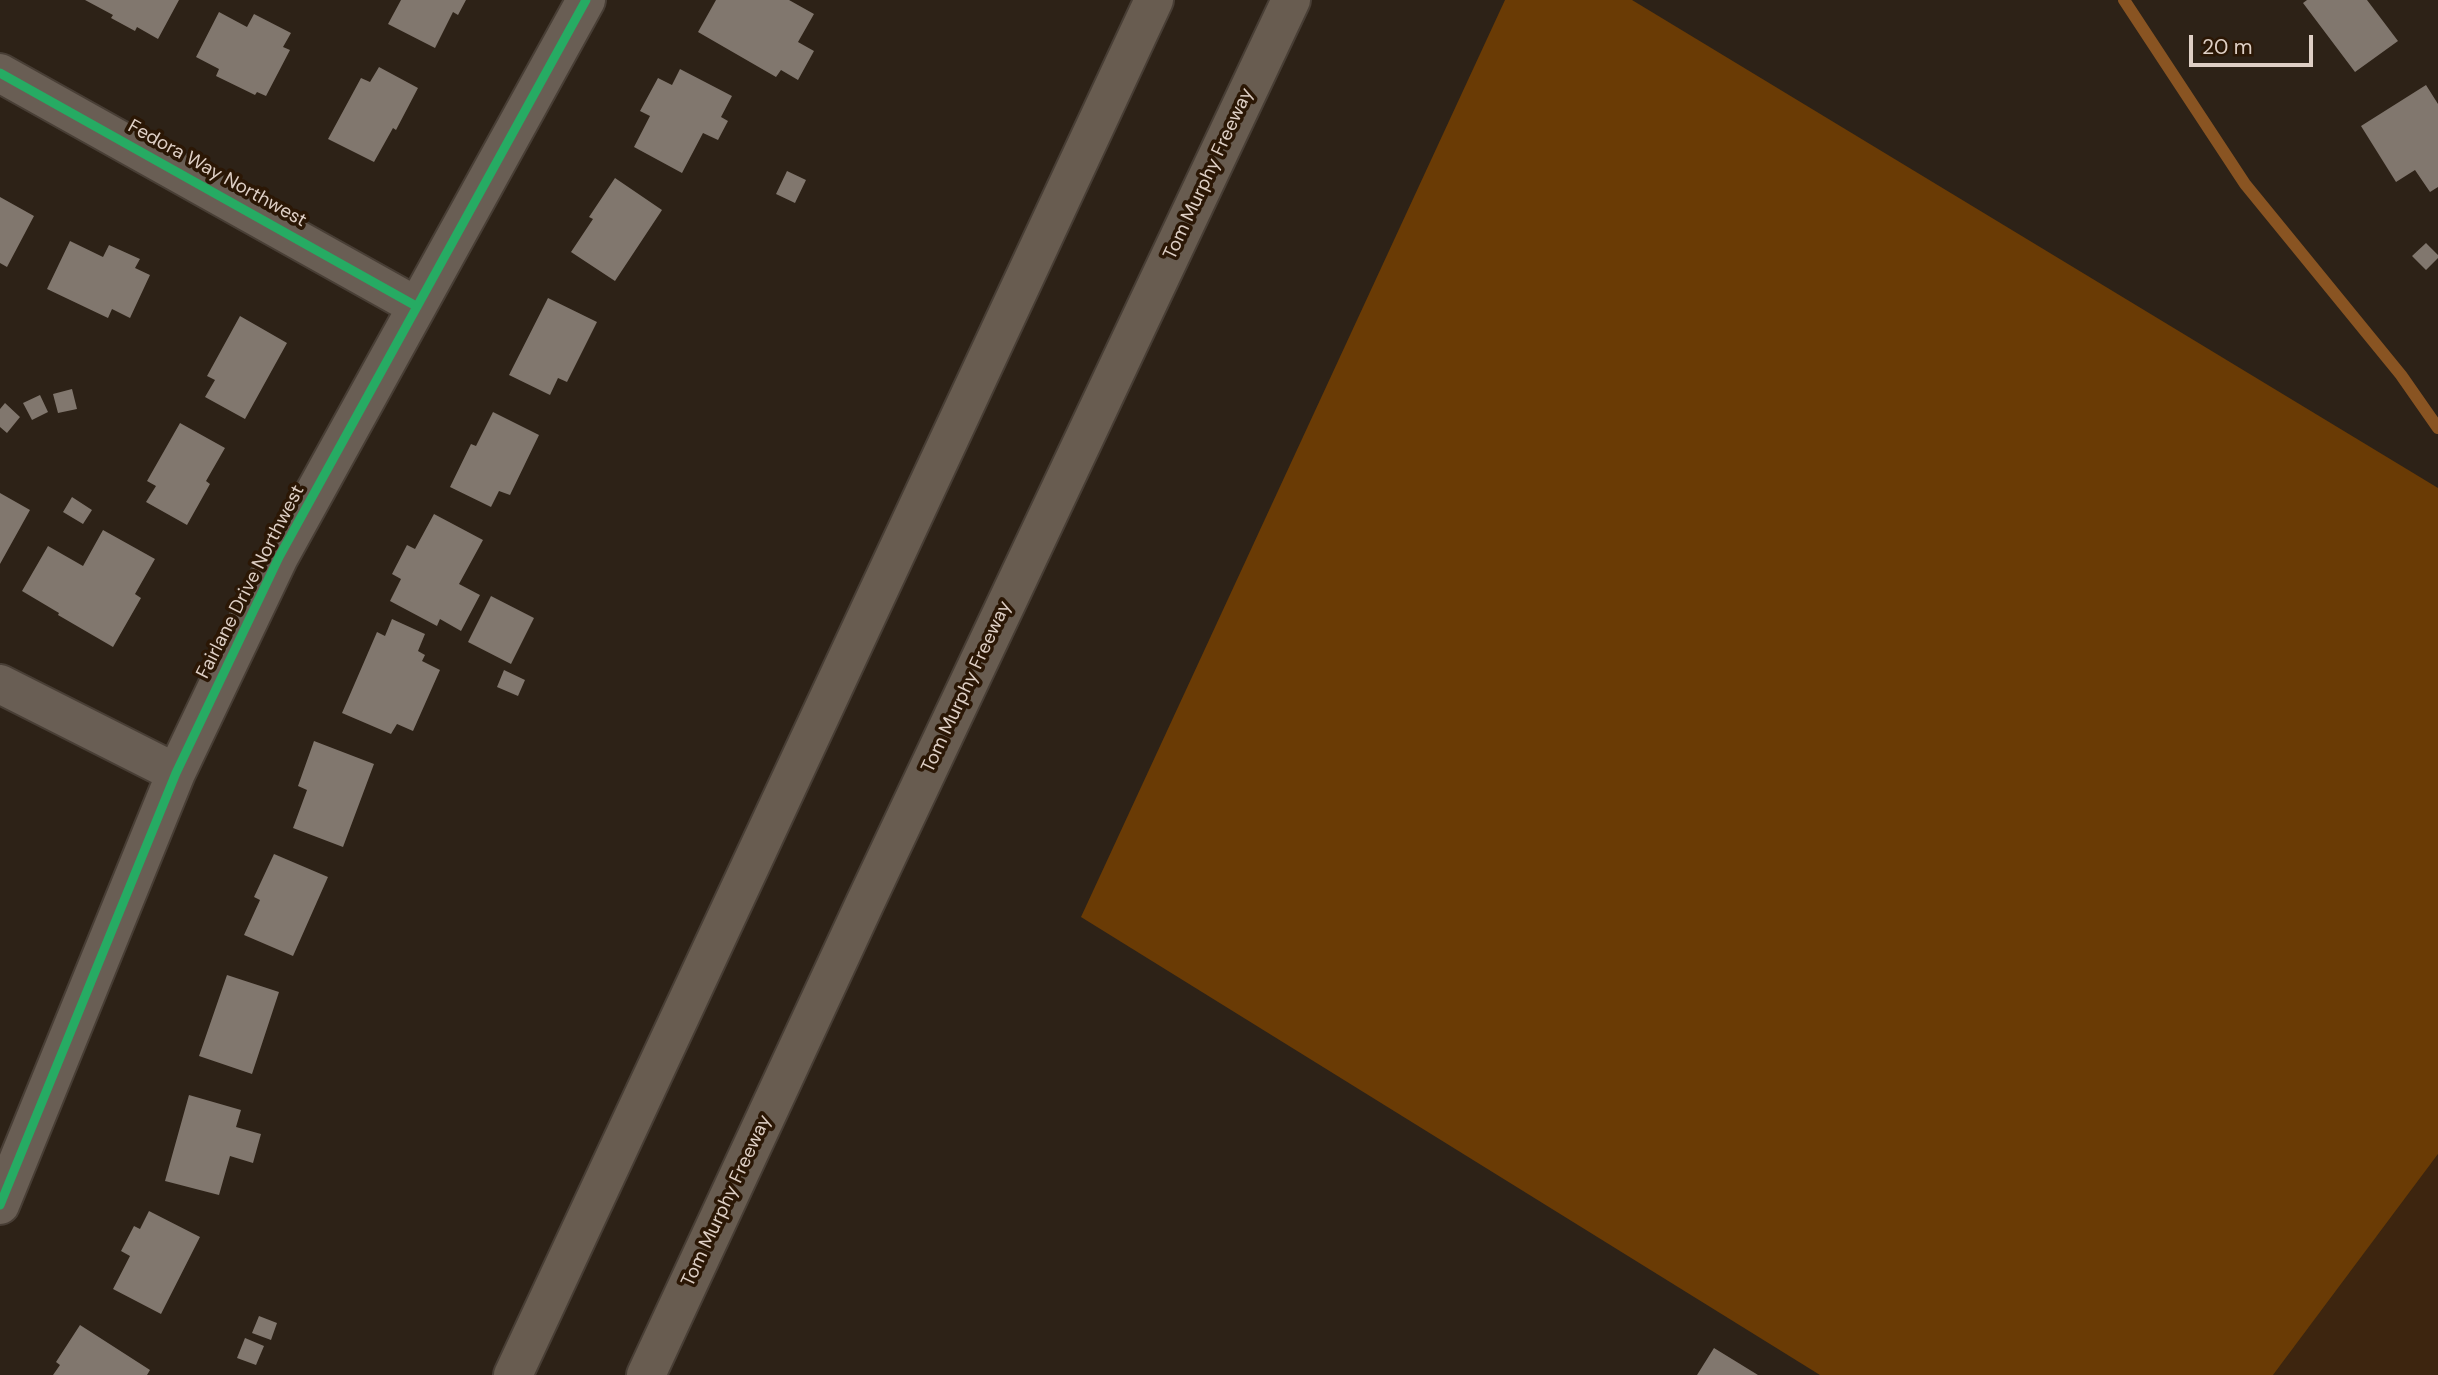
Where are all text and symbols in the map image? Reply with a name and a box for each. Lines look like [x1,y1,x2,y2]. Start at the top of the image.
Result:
scale bar [2193,21,2317,65]
text: 20 m [2202,33,2253,61]
street label: Tom Murphy Freeway [1159,84,1259,264]
street label: Fedora Way Northwest [124,115,310,233]
street label: Fairlane Drive Northwest [192,481,310,683]
street label: Tom Murphy Freeway [917,597,1017,777]
street label: Tom Murphy Freeway [677,1111,777,1291]

